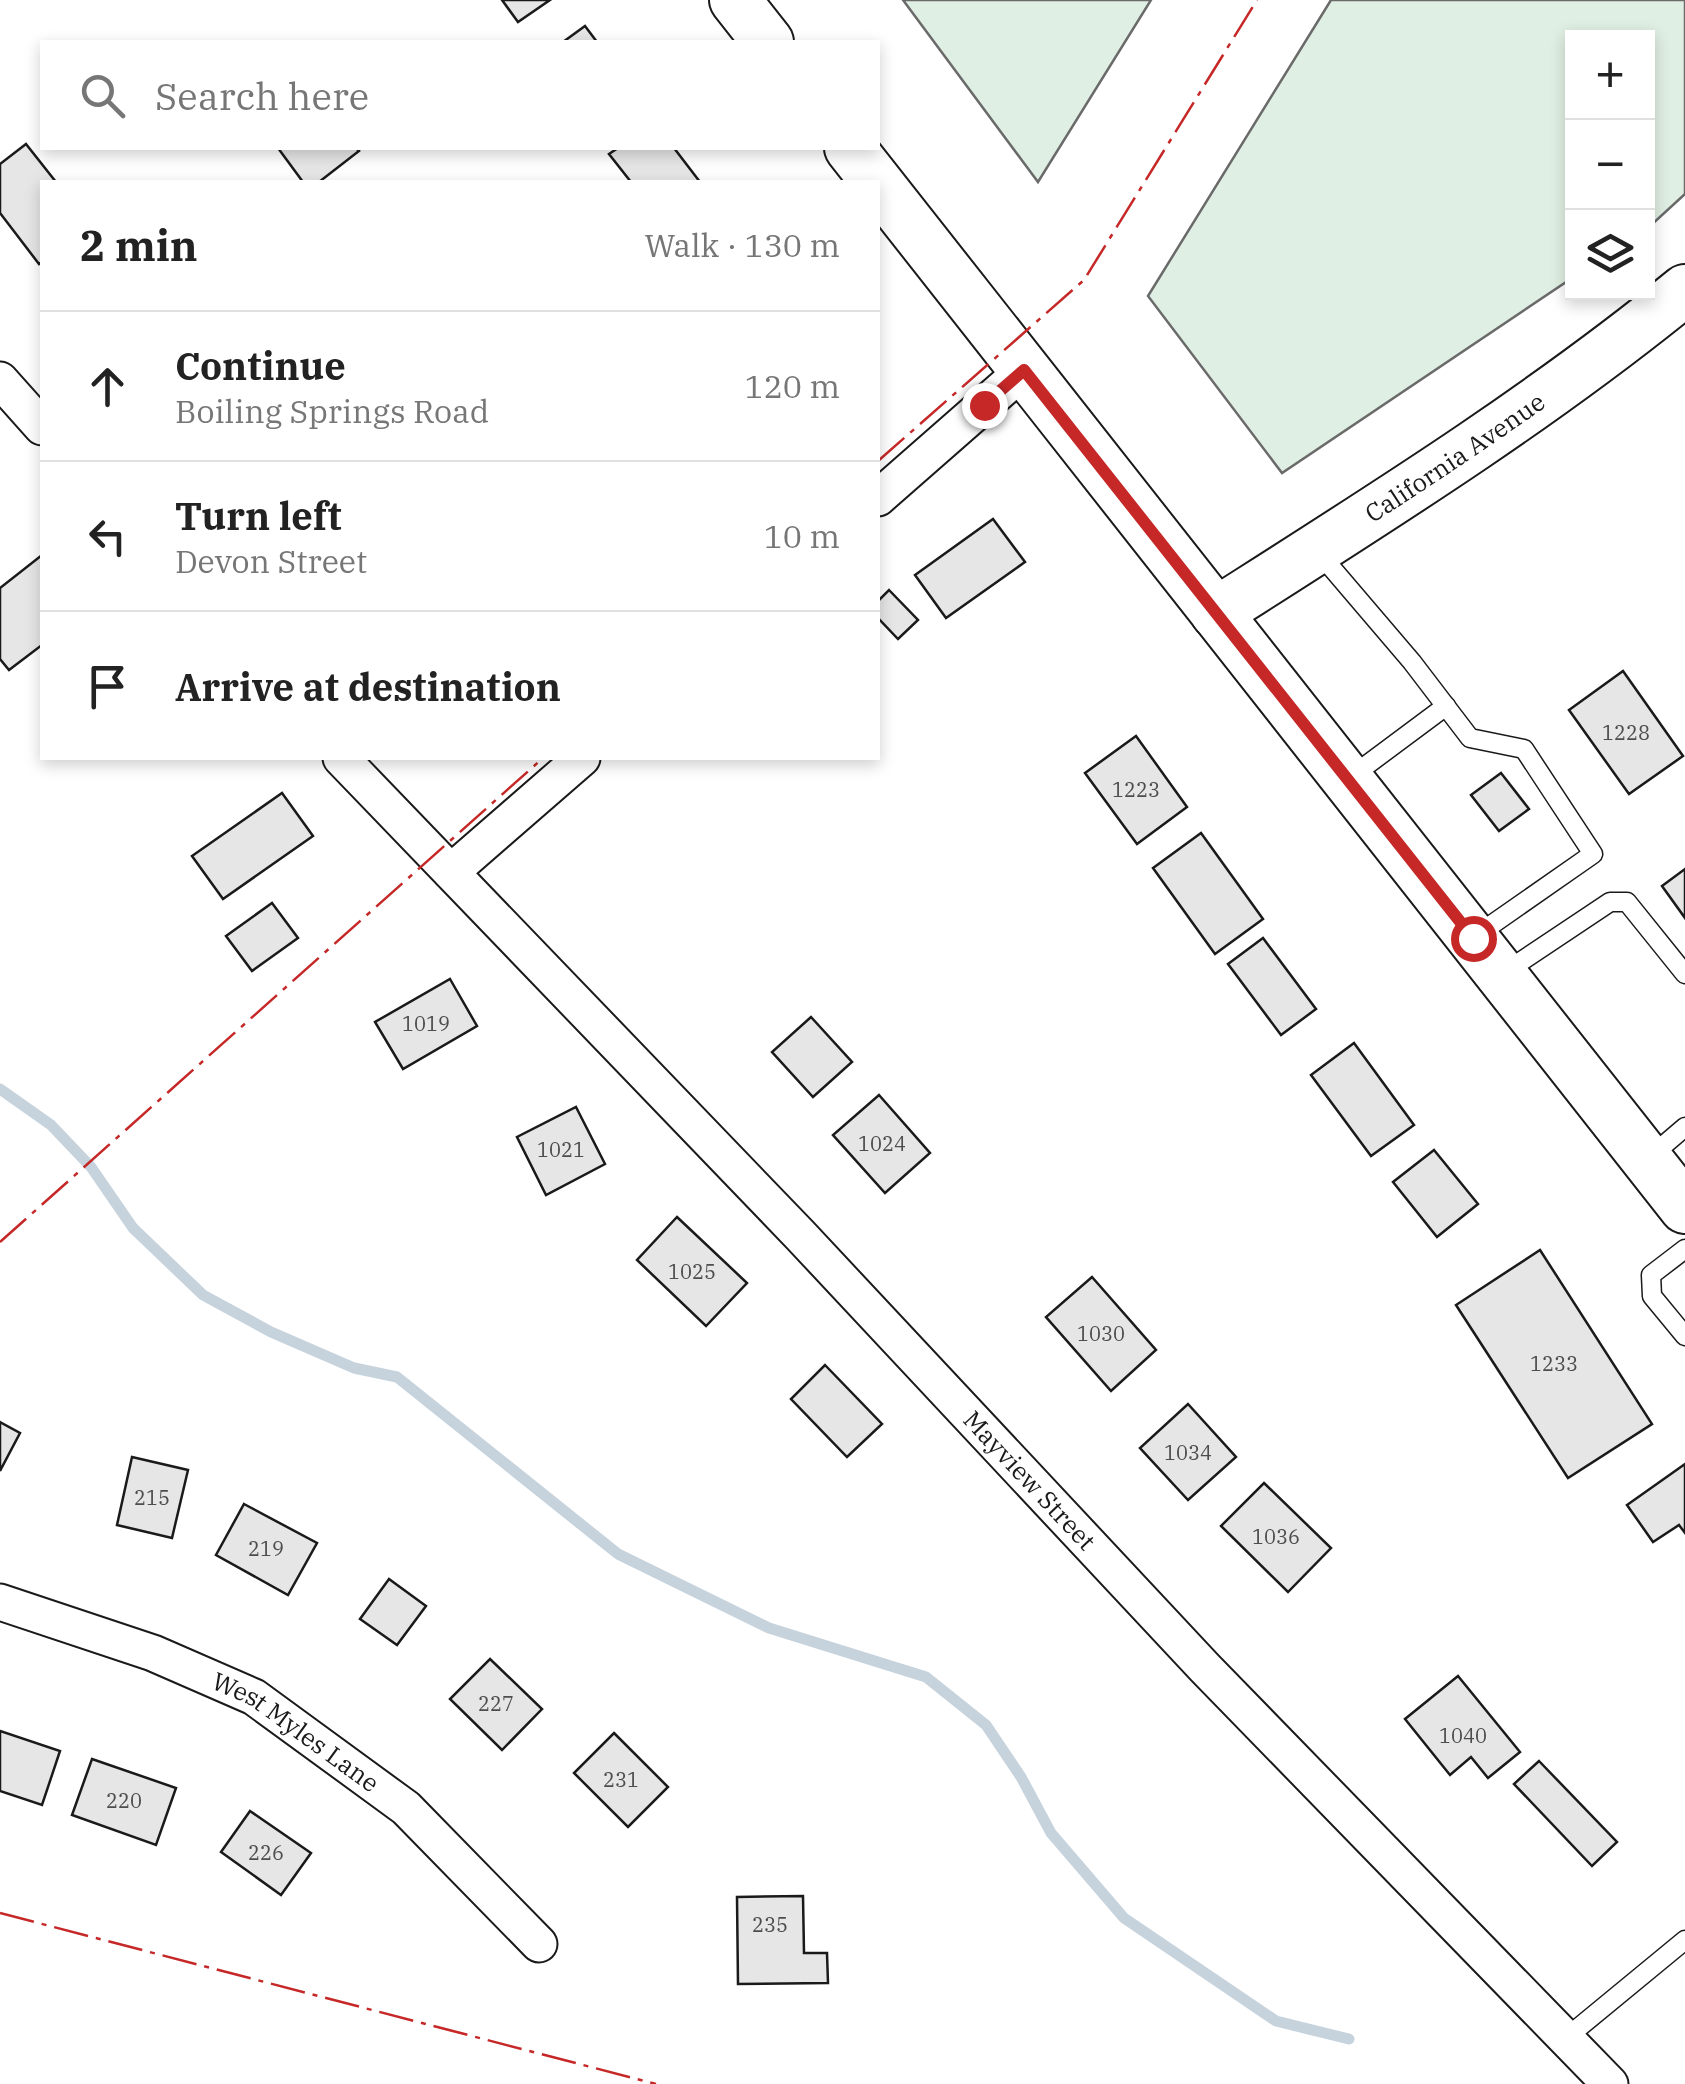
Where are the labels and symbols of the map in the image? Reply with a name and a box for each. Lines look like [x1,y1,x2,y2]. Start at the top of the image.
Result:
route end [962,383,1008,429]
street label: California Avenue [1358,385,1551,529]
house number: 1228 [1602,719,1650,746]
house number: 1223 [1112,776,1160,803]
route start [1451,916,1497,962]
house number: 1019 [402,1010,450,1037]
house number: 1024 [858,1130,906,1157]
house number: 1021 [537,1136,585,1163]
house number: 1025 [668,1258,716,1285]
house number: 1030 [1077,1320,1125,1347]
house number: 1233 [1530,1350,1578,1377]
street label: Mayview Street [957,1403,1103,1557]
house number: 1034 [1164,1439,1212,1466]
house number: 215 [134,1484,170,1511]
house number: 1036 [1252,1523,1300,1550]
house number: 219 [248,1535,284,1562]
street label: West Myles Lane [207,1664,386,1799]
house number: 227 [478,1690,514,1717]
house number: 1040 [1439,1722,1487,1749]
house number: 231 [603,1766,639,1793]
house number: 220 [106,1787,142,1814]
house number: 226 [248,1839,284,1866]
house number: 235 [752,1911,788,1938]

